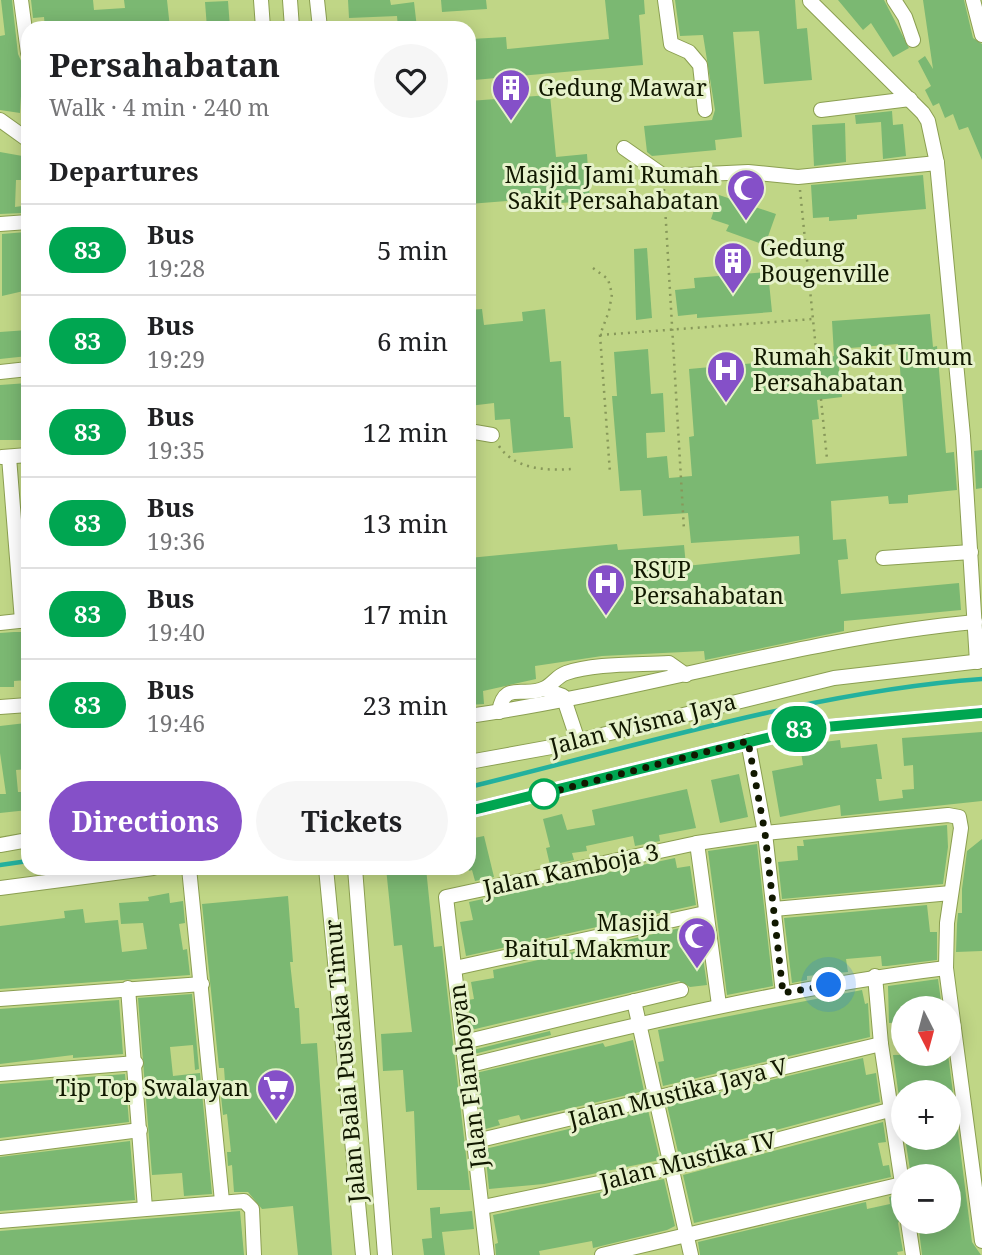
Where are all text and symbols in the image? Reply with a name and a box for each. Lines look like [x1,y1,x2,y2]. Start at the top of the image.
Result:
text: Persahabatan [49,42,280,87]
button: heart [374,44,448,118]
building icon: Gedung Mawar [490,67,532,122]
place label: Gedung Mawar [538,71,707,103]
text: Walk · 4 min · 240 m [49,91,269,123]
text: Departures [49,153,199,189]
place label: Masjid Jami Rumah Sakit Persahabatan [505,158,719,216]
mosque icon: Masjid Jami Rumah Sakit Persahabatan [725,167,767,222]
text: Bus [147,216,194,252]
place label: Gedung Bougenville [760,231,890,289]
text: 5 min [377,232,448,268]
text: 83 [74,233,101,266]
building icon: Gedung Bougenville [712,240,754,295]
text: 19:28 [147,252,205,284]
text: Bus [147,307,194,343]
text: 6 min [377,323,448,359]
text: 83 [74,324,101,357]
place label: Rumah Sakit Umum Persahabatan [753,340,973,398]
text: 19:29 [147,343,205,375]
hospital icon: Rumah Sakit Umum Persahabatan [705,349,747,404]
text: Bus [147,398,194,434]
text: 12 min [363,414,448,450]
text: 83 [74,415,101,448]
text: 19:35 [147,434,205,466]
text: Bus [147,489,194,525]
text: 13 min [363,505,448,541]
text: 83 [74,506,101,539]
text: 19:36 [147,525,205,557]
place label: RSUP Persahabatan [633,553,784,611]
hospital icon: RSUP Persahabatan [585,562,627,617]
text: Bus [147,580,194,616]
text: 17 min [363,596,448,632]
text: 83 [74,597,101,630]
text: 19:40 [147,616,205,648]
text: Bus [147,671,194,707]
street label: Jalan Wisma Jaya [545,684,739,762]
text: 23 min [363,687,448,723]
text: 83 [74,688,101,721]
line badge: 83 [768,706,830,752]
text: 19:46 [147,707,205,739]
text: 83 [785,712,813,745]
unlabelled marker [529,779,559,809]
button: Directions [49,781,242,861]
button: Tickets [256,781,448,861]
street label: Jalan Kamboja 3 [479,835,662,903]
place label: Masjid Baitul Makmur [504,906,670,964]
mosque icon: Masjid Baitul Makmur [676,915,718,970]
street label: Jalan Balai Pustaka Timur [316,918,372,1205]
your location [811,967,846,1002]
street label: Jalan Flamboyan [440,982,494,1171]
north arrow [891,996,961,1066]
map controls [891,996,961,1234]
street label: Jalan Mustika Jaya V [564,1049,791,1135]
supermarket icon: Tip Top Swalayan [255,1067,297,1122]
place label: Tip Top Swalayan [56,1071,249,1103]
button: + [891,1080,961,1150]
street label: Jalan Mustika IV [595,1123,780,1198]
button: − [891,1164,961,1234]

